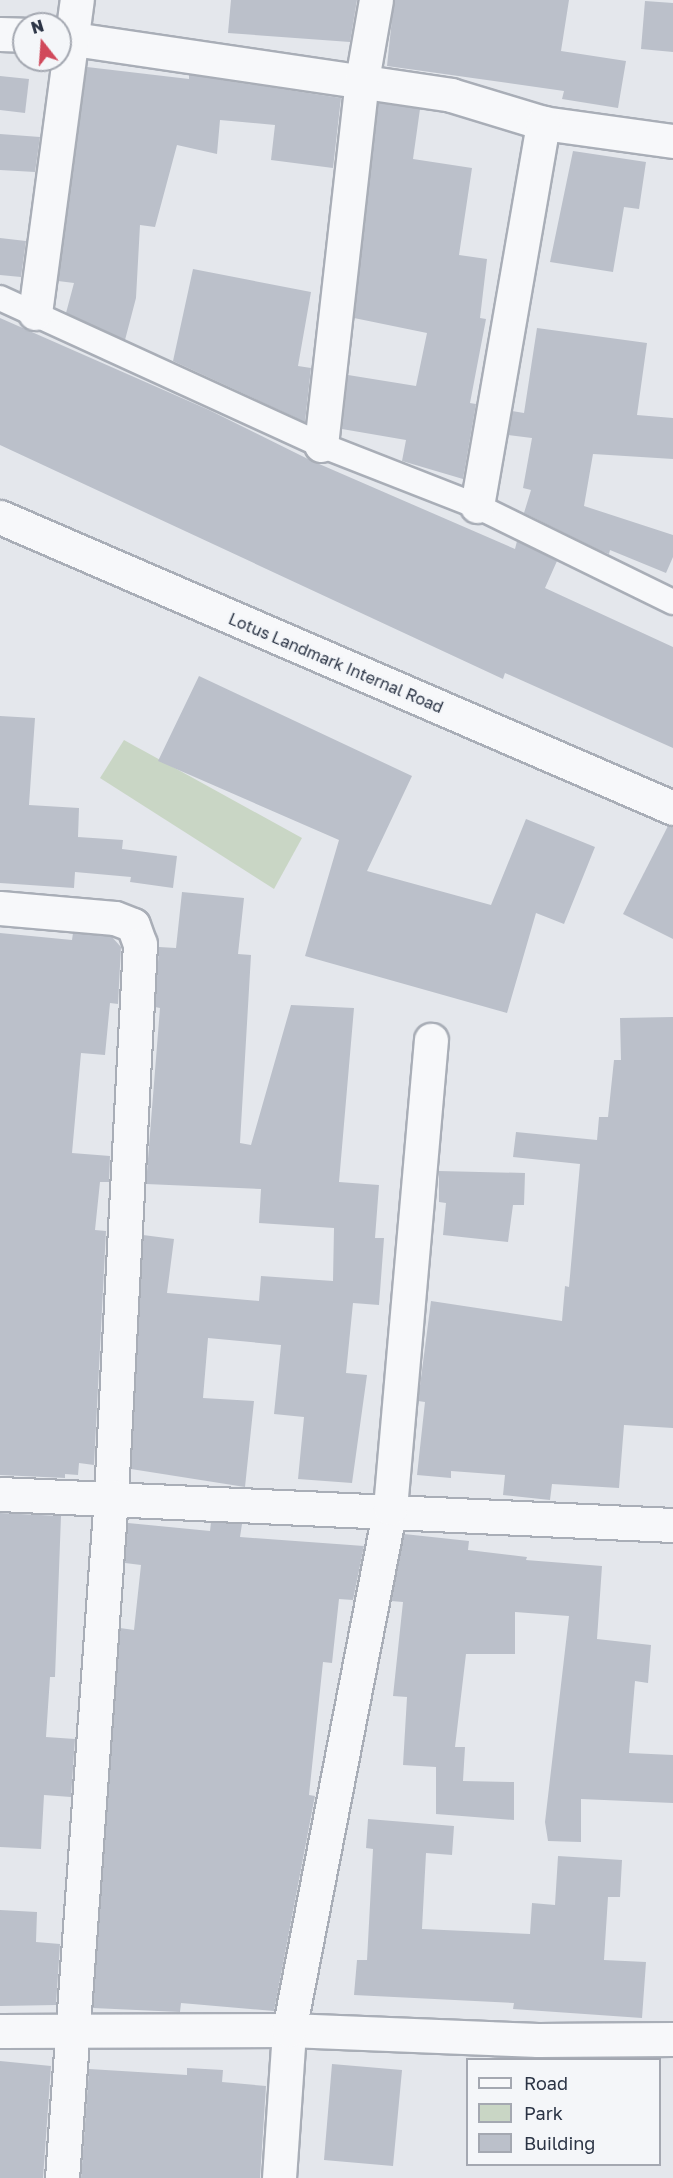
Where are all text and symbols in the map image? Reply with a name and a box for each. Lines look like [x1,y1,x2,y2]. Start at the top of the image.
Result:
north arrow [12,12,72,72]
text: N [29,15,46,38]
street label: Lotus Landmark Internal Road [226,609,446,717]
legend [466,2058,661,2166]
text: Road [524,2072,568,2094]
text: Park [524,2102,563,2124]
text: Building [524,2132,595,2154]

